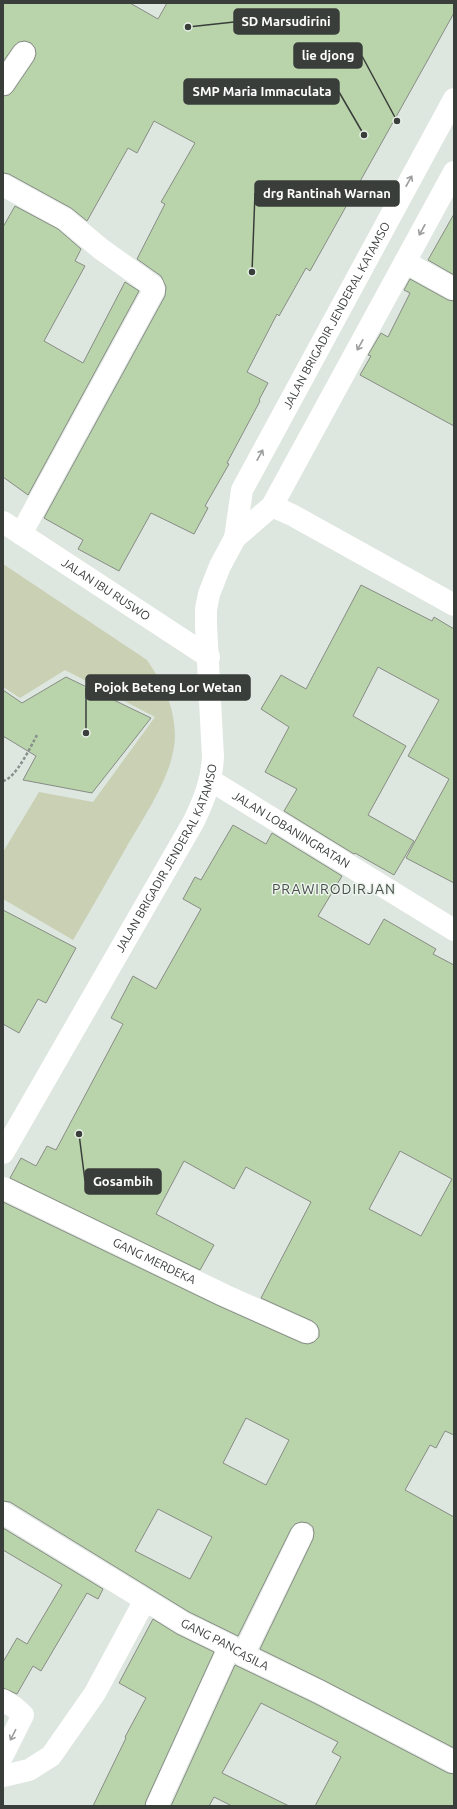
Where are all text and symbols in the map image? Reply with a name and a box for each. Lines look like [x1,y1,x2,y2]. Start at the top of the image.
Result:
callout: SD Marsudirini [234,9,339,34]
text: SD Marsudirini [241,14,331,28]
callout: lie djong [294,43,362,68]
text: lie djong [302,48,354,62]
callout: SMP Maria Immaculata [184,79,339,104]
text: SMP Maria Immaculata [193,84,331,98]
one-way arrow [406,175,414,187]
callout: drg Rantinah Warnan [255,181,399,206]
text: drg Rantinah Warnan [263,186,391,200]
street label: JALAN BRIGADIR JENDERAL KATAMSO [280,220,392,411]
one-way arrow [418,224,425,236]
one-way arrow [356,339,363,351]
one-way arrow [257,449,265,461]
street label: JALAN IBU RUSWO [59,555,153,623]
callout: Pojok Beteng Lor Wetan [86,675,250,700]
text: Pojok Beteng Lor Wetan [94,680,242,694]
street label: JALAN BRIGADIR JENDERAL KATAMSO [113,763,219,954]
street label: JALAN LOBANINGRATAN [230,788,352,870]
district label: PRAWIRODIRJAN [272,881,396,897]
callout: Gosambih [85,1169,161,1194]
text: Gosambih [93,1174,153,1188]
street label: GANG MERDEKA [111,1235,198,1286]
street label: GANG PANCASILA [179,1616,271,1672]
one-way arrow [9,1729,16,1741]

